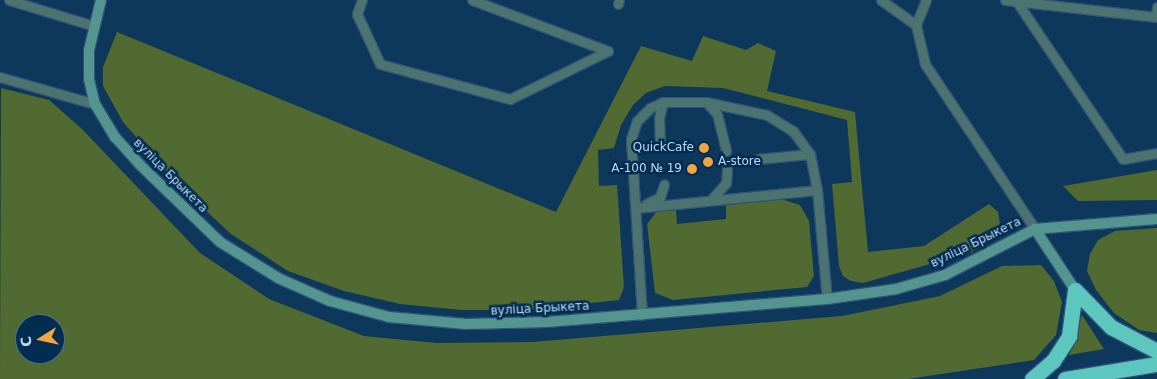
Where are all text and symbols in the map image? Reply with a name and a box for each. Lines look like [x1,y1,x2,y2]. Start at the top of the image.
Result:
street label: вуліца Брыкета [130,136,210,216]
place label: QuickCafe [633,141,694,155]
marker: QuickCafe [698,142,710,154]
place label: А-store [718,155,761,169]
marker: А-store [702,156,714,168]
place label: А-100 № 19 [611,162,682,176]
marker: А-100 № 19 [686,163,698,175]
street label: вуліца Брыкета [928,215,1024,271]
street label: вуліца Брыкета [490,299,590,319]
north arrow [15,314,65,364]
text: С [17,335,35,348]

